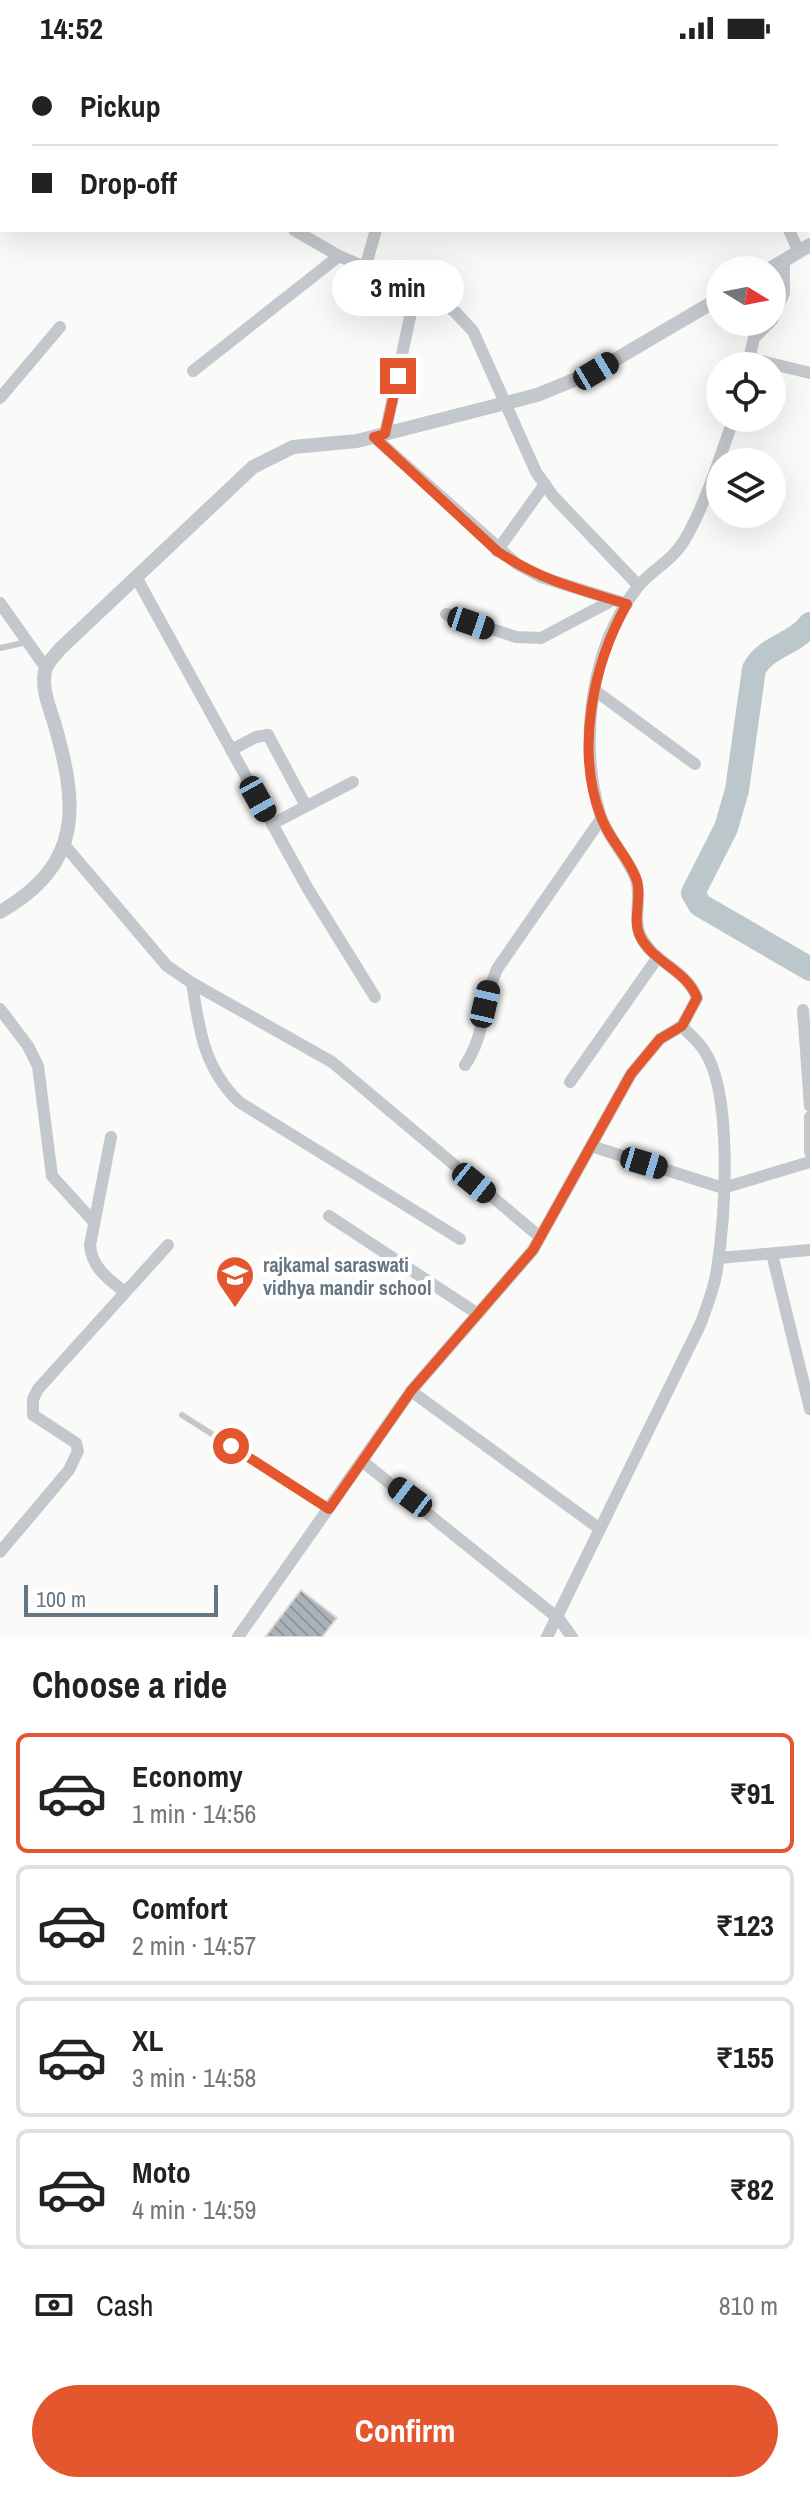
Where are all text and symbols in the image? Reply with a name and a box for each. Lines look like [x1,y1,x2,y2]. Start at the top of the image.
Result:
text: 14:52 [40,8,103,48]
text: Pickup [80,86,161,126]
text: Drop-off [80,163,177,203]
north arrow [706,256,786,336]
map controls [706,256,786,528]
callout: 3 min [332,260,464,316]
text: 3 min [370,270,426,305]
car [569,348,623,394]
button: locate [706,352,786,432]
route end [380,358,416,394]
button: layers [706,448,786,528]
car [444,604,498,642]
car [236,772,280,826]
car [468,978,502,1030]
car [618,1145,670,1181]
car [448,1159,500,1207]
place label: rajkamal saraswati vidhya mandir school [263,1251,432,1301]
school or university icon: rajkamal saraswati vidhya mandir school [214,1254,256,1309]
route start [213,1428,249,1464]
car [384,1473,436,1521]
scale bar [24,1581,218,1617]
text: 100 m [36,1584,86,1614]
text: Choose a ride [32,1661,227,1709]
text: Economy [132,1756,243,1796]
icon: car [36,1757,108,1829]
text: ₹91 [729,1773,774,1813]
text: 1 min · 14:56 [132,1796,256,1831]
text: Comfort [132,1888,228,1928]
icon: car [36,1889,108,1961]
text: ₹123 [716,1905,774,1945]
text: 2 min · 14:57 [132,1928,256,1963]
text: XL [132,2020,163,2060]
icon: car [36,2021,108,2093]
text: ₹155 [716,2037,774,2077]
text: 3 min · 14:58 [132,2060,256,2095]
text: Moto [132,2152,191,2192]
icon: car [36,2153,108,2225]
text: ₹82 [729,2169,774,2209]
text: 4 min · 14:59 [132,2192,256,2227]
icon: cash [32,2283,76,2327]
text: Cash [96,2285,153,2325]
text: 810 m [719,2288,778,2323]
button: Confirm [32,2385,778,2477]

